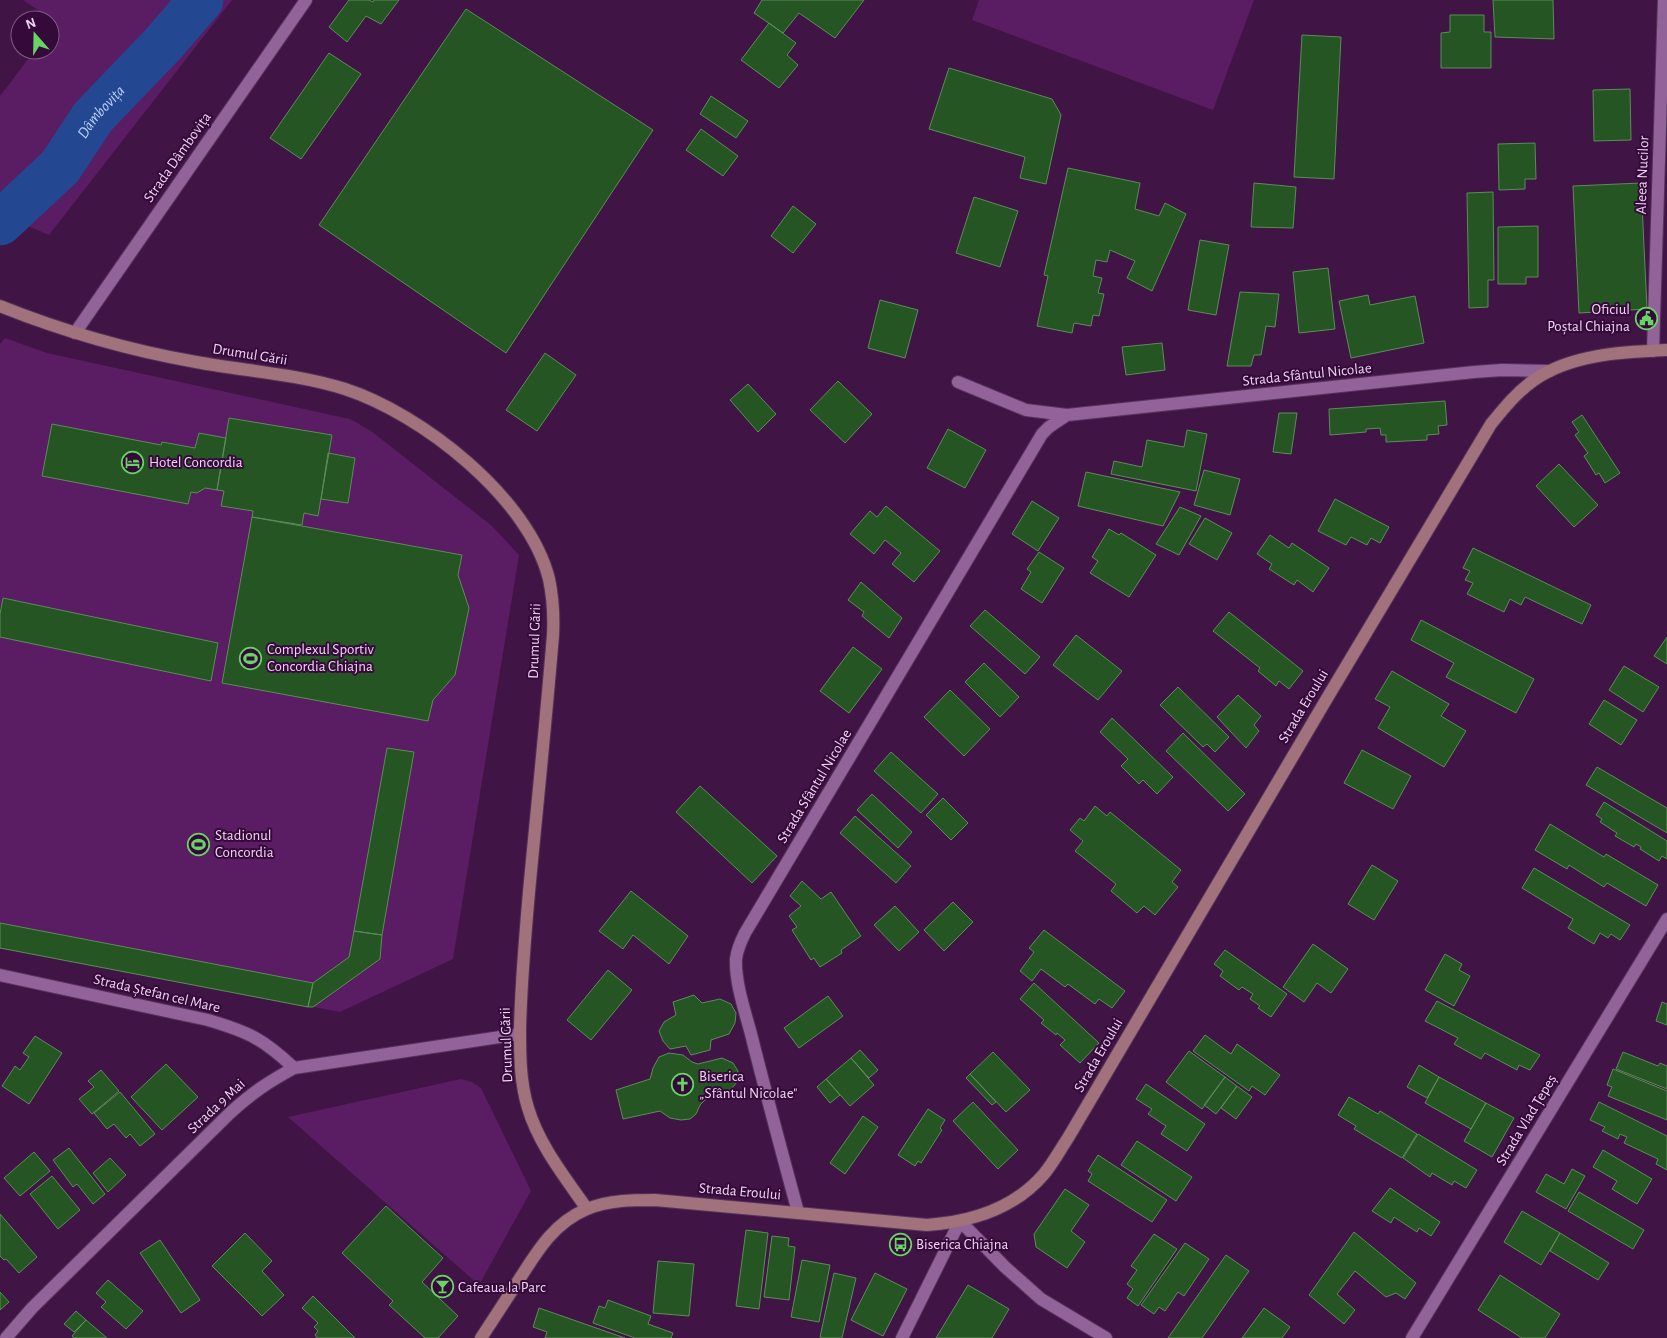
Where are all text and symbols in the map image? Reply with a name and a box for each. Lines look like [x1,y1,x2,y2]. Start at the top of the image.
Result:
north arrow [10,10,60,60]
text: N [24,15,38,32]
water label: Dâmbovița [74,83,128,141]
street label: Strada Dâmbovița [141,110,215,205]
street label: Aleea Nucilor [1634,135,1651,215]
place label: Oficiul Poștal Chiajna [1547,302,1630,335]
public building icon: Oficiul Poștal Chiajna [1634,306,1658,330]
street label: Drumul Gării [211,341,288,368]
street label: Strada Sfântul Nicolae [1242,360,1372,389]
hotel icon: Hotel Concordia [121,450,145,474]
place label: Hotel Concordia [149,455,243,470]
street label: Drumul Gării [526,603,543,679]
place label: Complexul Sportiv Concordia Chiajna [267,642,375,674]
sports icon: Complexul Sportiv Concordia Chiajna [239,646,263,670]
street label: Strada Eroului [1276,667,1331,746]
street label: Strada Sfântul Nicolae [775,727,854,846]
place label: Stadionul Concordia [215,828,274,860]
sports icon: Stadionul Concordia [187,832,211,856]
street label: Strada Ștefan cel Mare [92,972,222,1016]
street label: Drumul Gării [498,1007,515,1083]
street label: Strada Eroului [1071,1016,1126,1095]
place label: Biserica „Sfântul Nicolae" [699,1069,797,1101]
street label: Strada Vlad Țepeș [1493,1072,1560,1169]
church icon: Biserica „Sfântul Nicolae" [671,1073,695,1097]
street label: Strada 9 Mai [185,1076,248,1137]
street label: Strada Eroului [698,1180,782,1203]
bus stop icon: Biserica Chiajna [888,1232,912,1256]
place label: Biserica Chiajna [916,1237,1009,1252]
bar icon: Cafeaua la Parc [430,1275,454,1299]
place label: Cafeaua la Parc [458,1280,546,1295]

